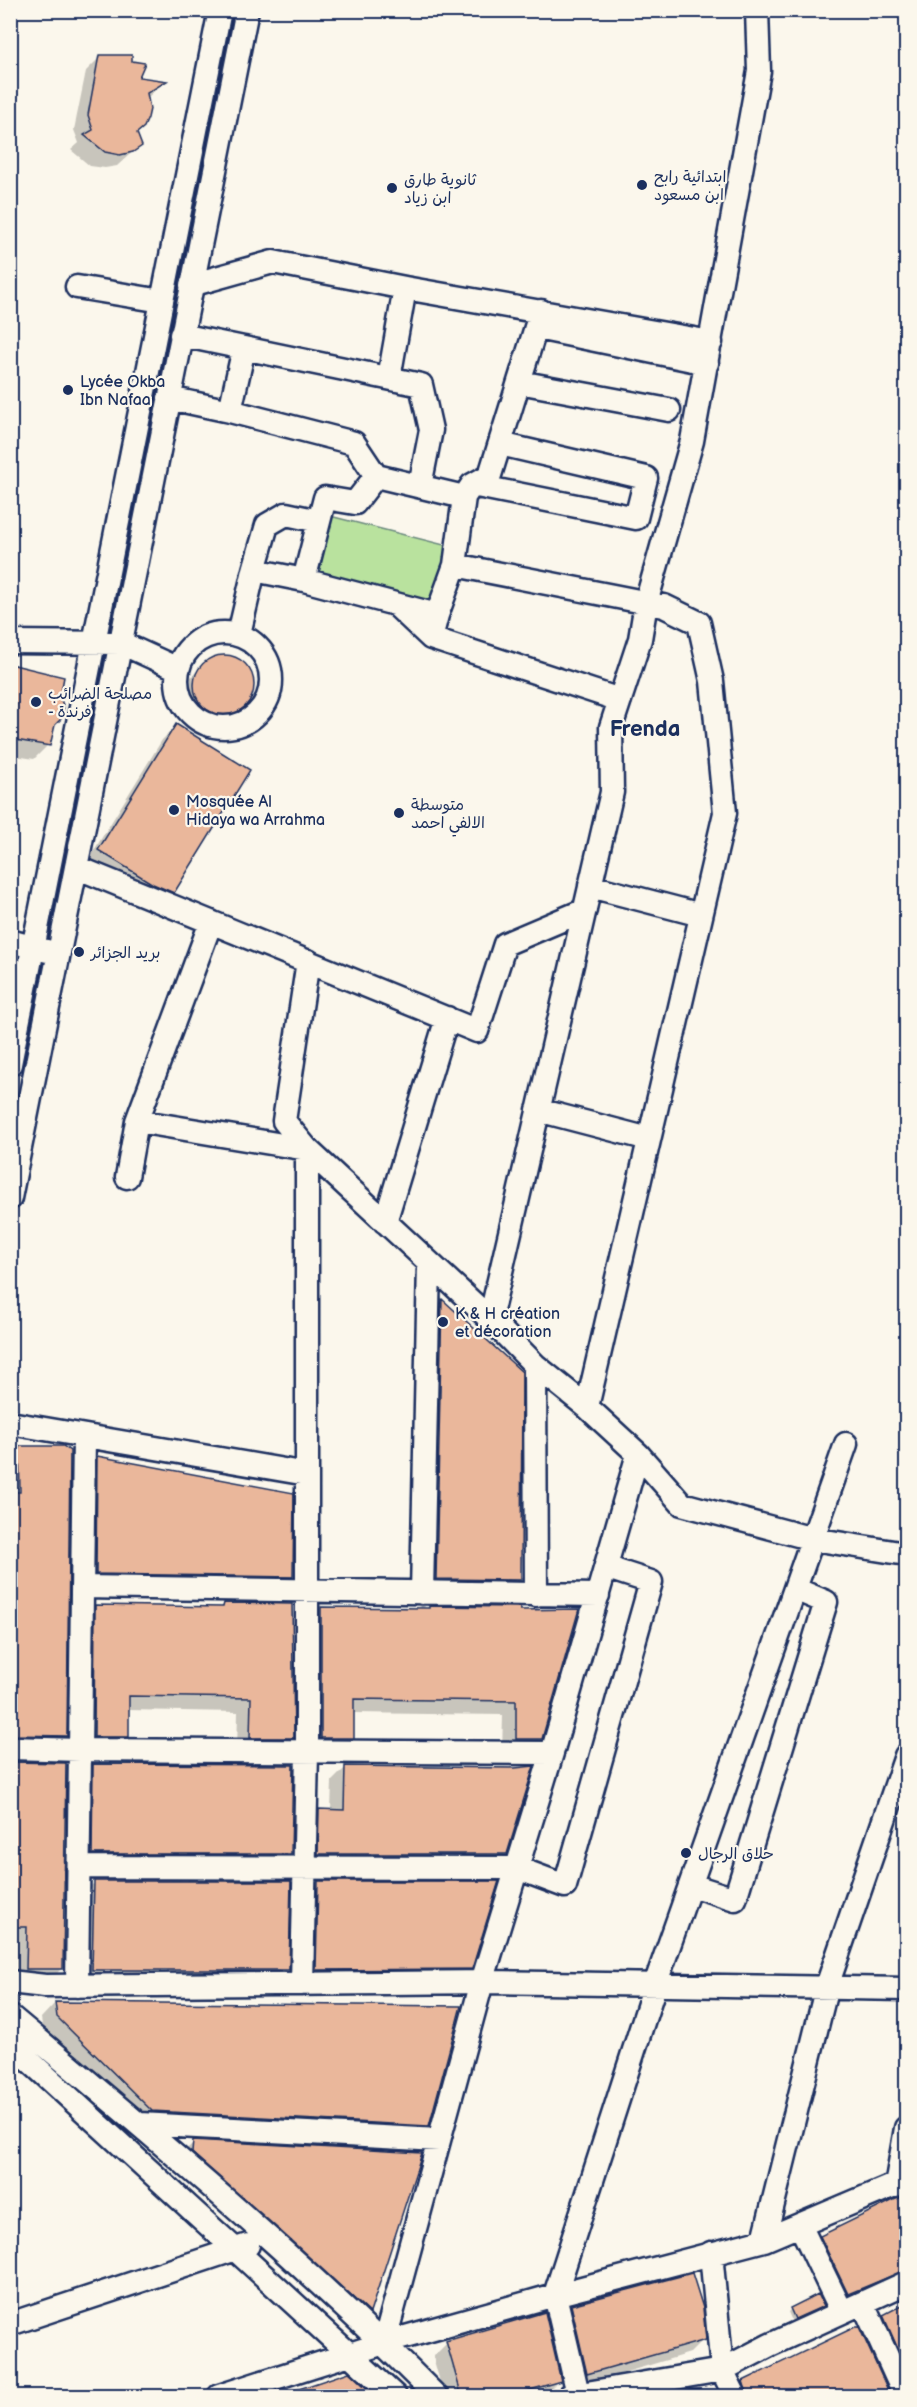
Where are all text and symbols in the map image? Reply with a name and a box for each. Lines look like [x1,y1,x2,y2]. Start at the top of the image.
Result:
place label: ابتدائية رابح ابن مسعود [654,168,726,205]
place label: ثانوية طارق ابن زياد [404,171,477,208]
marker: ابتدائية رابح ابن مسعود [635,178,649,192]
marker: ثانوية طارق ابن زياد [385,181,399,195]
place label: Lycée Okba Ibn Nafaa [80,373,165,410]
marker: Lycée Okba Ibn Nafaa [61,383,75,397]
place label: مصلحة الضرائب - فرندة [48,685,152,722]
marker: مصلحة الضرائب - فرندة [29,695,43,709]
district label: Frenda [610,716,680,743]
place label: Mosquée Al Hidaya wa Arrahma [186,793,325,830]
place label: متوسطة الالفي احمد [411,796,485,837]
marker: Mosquée Al Hidaya wa Arrahma [167,803,181,817]
marker: متوسطة الالفي احمد [392,806,406,820]
place label: بريد الجزائر [89,944,161,963]
marker: بريد الجزائر [72,945,86,959]
place label: K & H création et décoration [455,1305,560,1342]
marker: K & H création et décoration [436,1315,450,1329]
place label: حلاق الرجال [698,1845,774,1864]
marker: حلاق الرجال [679,1846,693,1860]

